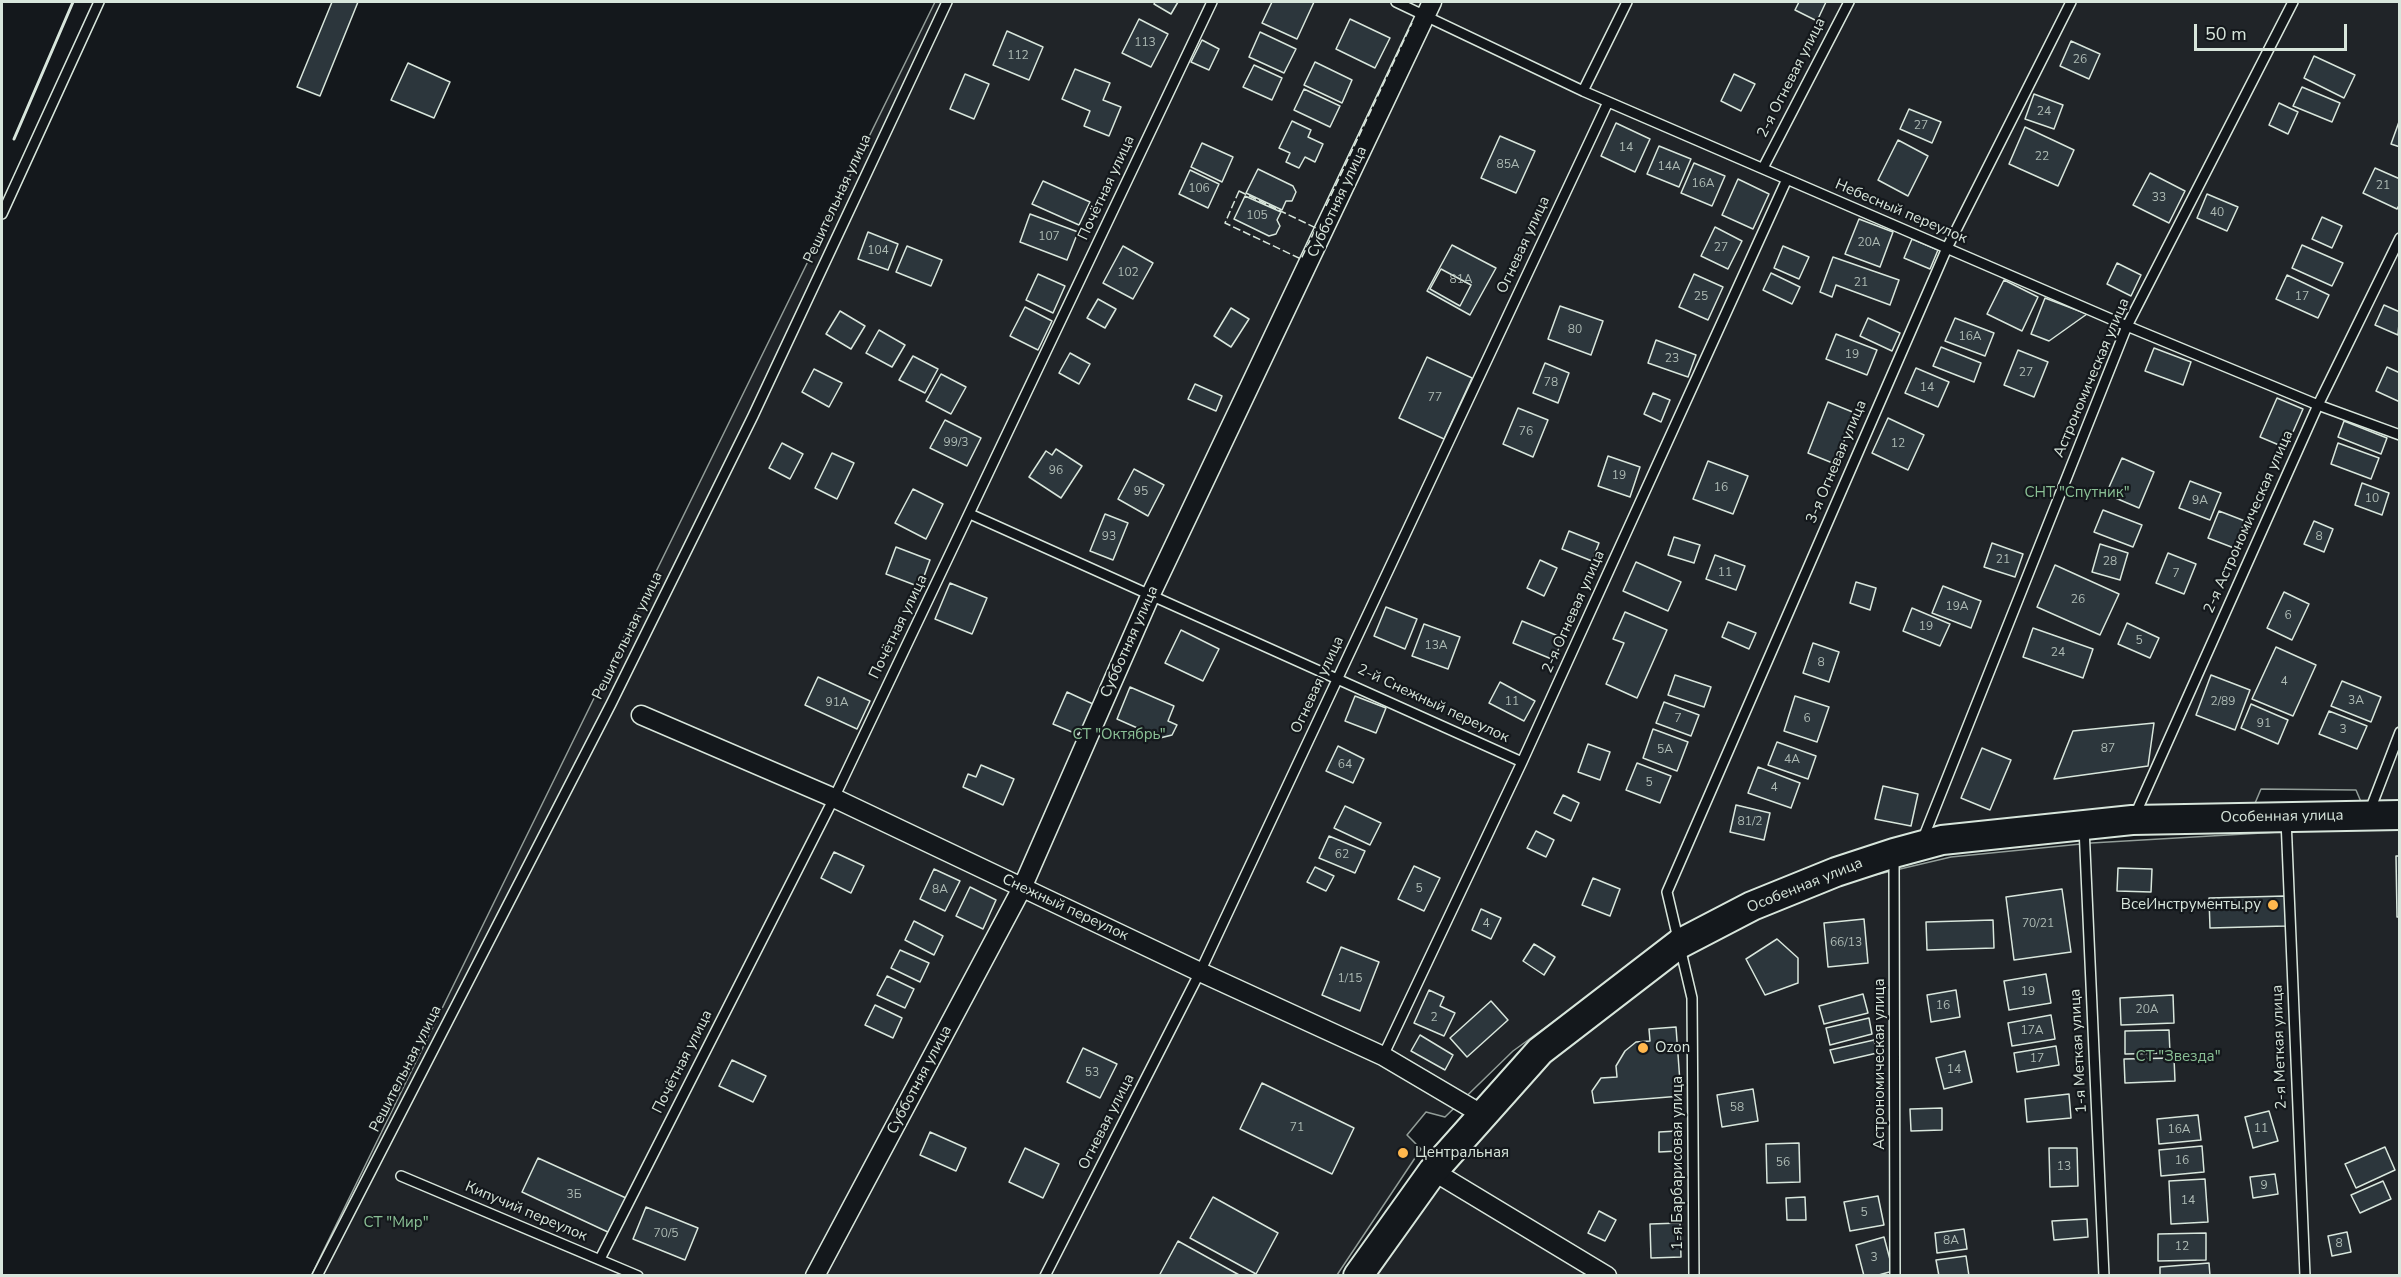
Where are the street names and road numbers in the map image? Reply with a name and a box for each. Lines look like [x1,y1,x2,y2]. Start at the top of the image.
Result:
street label: 2-я Огневая улица [1754,15,1830,141]
street label: Решительная улица [800,132,876,266]
street label: Почётная улица [1075,133,1139,243]
street label: Субботняя улица [1304,144,1372,260]
street label: Небесный переулок [1832,176,1970,248]
street label: Огневая улица [1494,194,1554,296]
street label: Астрономическая улица [2050,296,2134,460]
street label: 3-я Огневая улица [1803,398,1871,526]
street label: 2-я Астрономическая улица [2200,428,2298,616]
street label: 2-я Огневая улица [1539,548,1609,676]
street label: Решительная улица [589,569,667,703]
street label: Почётная улица [866,572,932,682]
street label: Субботняя улица [1097,583,1163,701]
street label: Огневая улица [1288,634,1348,736]
street label: 2-й Снежный переулок [1354,661,1512,747]
street label: Особенная улица [2220,807,2344,827]
street label: Особенная улица [1745,855,1865,917]
street label: Снежный переулок [999,871,1131,945]
street label: Астрономическая улица [1871,978,1889,1150]
street label: 2-я Меткая улица [2269,984,2291,1110]
street label: 1-я Меткая улица [2067,988,2091,1114]
street label: Решительная улица [366,1002,446,1136]
street label: Почётная улица [649,1007,717,1117]
street label: Субботняя улица [884,1023,956,1137]
street label: Огневая улица [1075,1071,1139,1173]
street label: 1-я Барбарисовая улица [1669,1076,1687,1250]
street label: Кипучий переулок [462,1178,590,1246]

